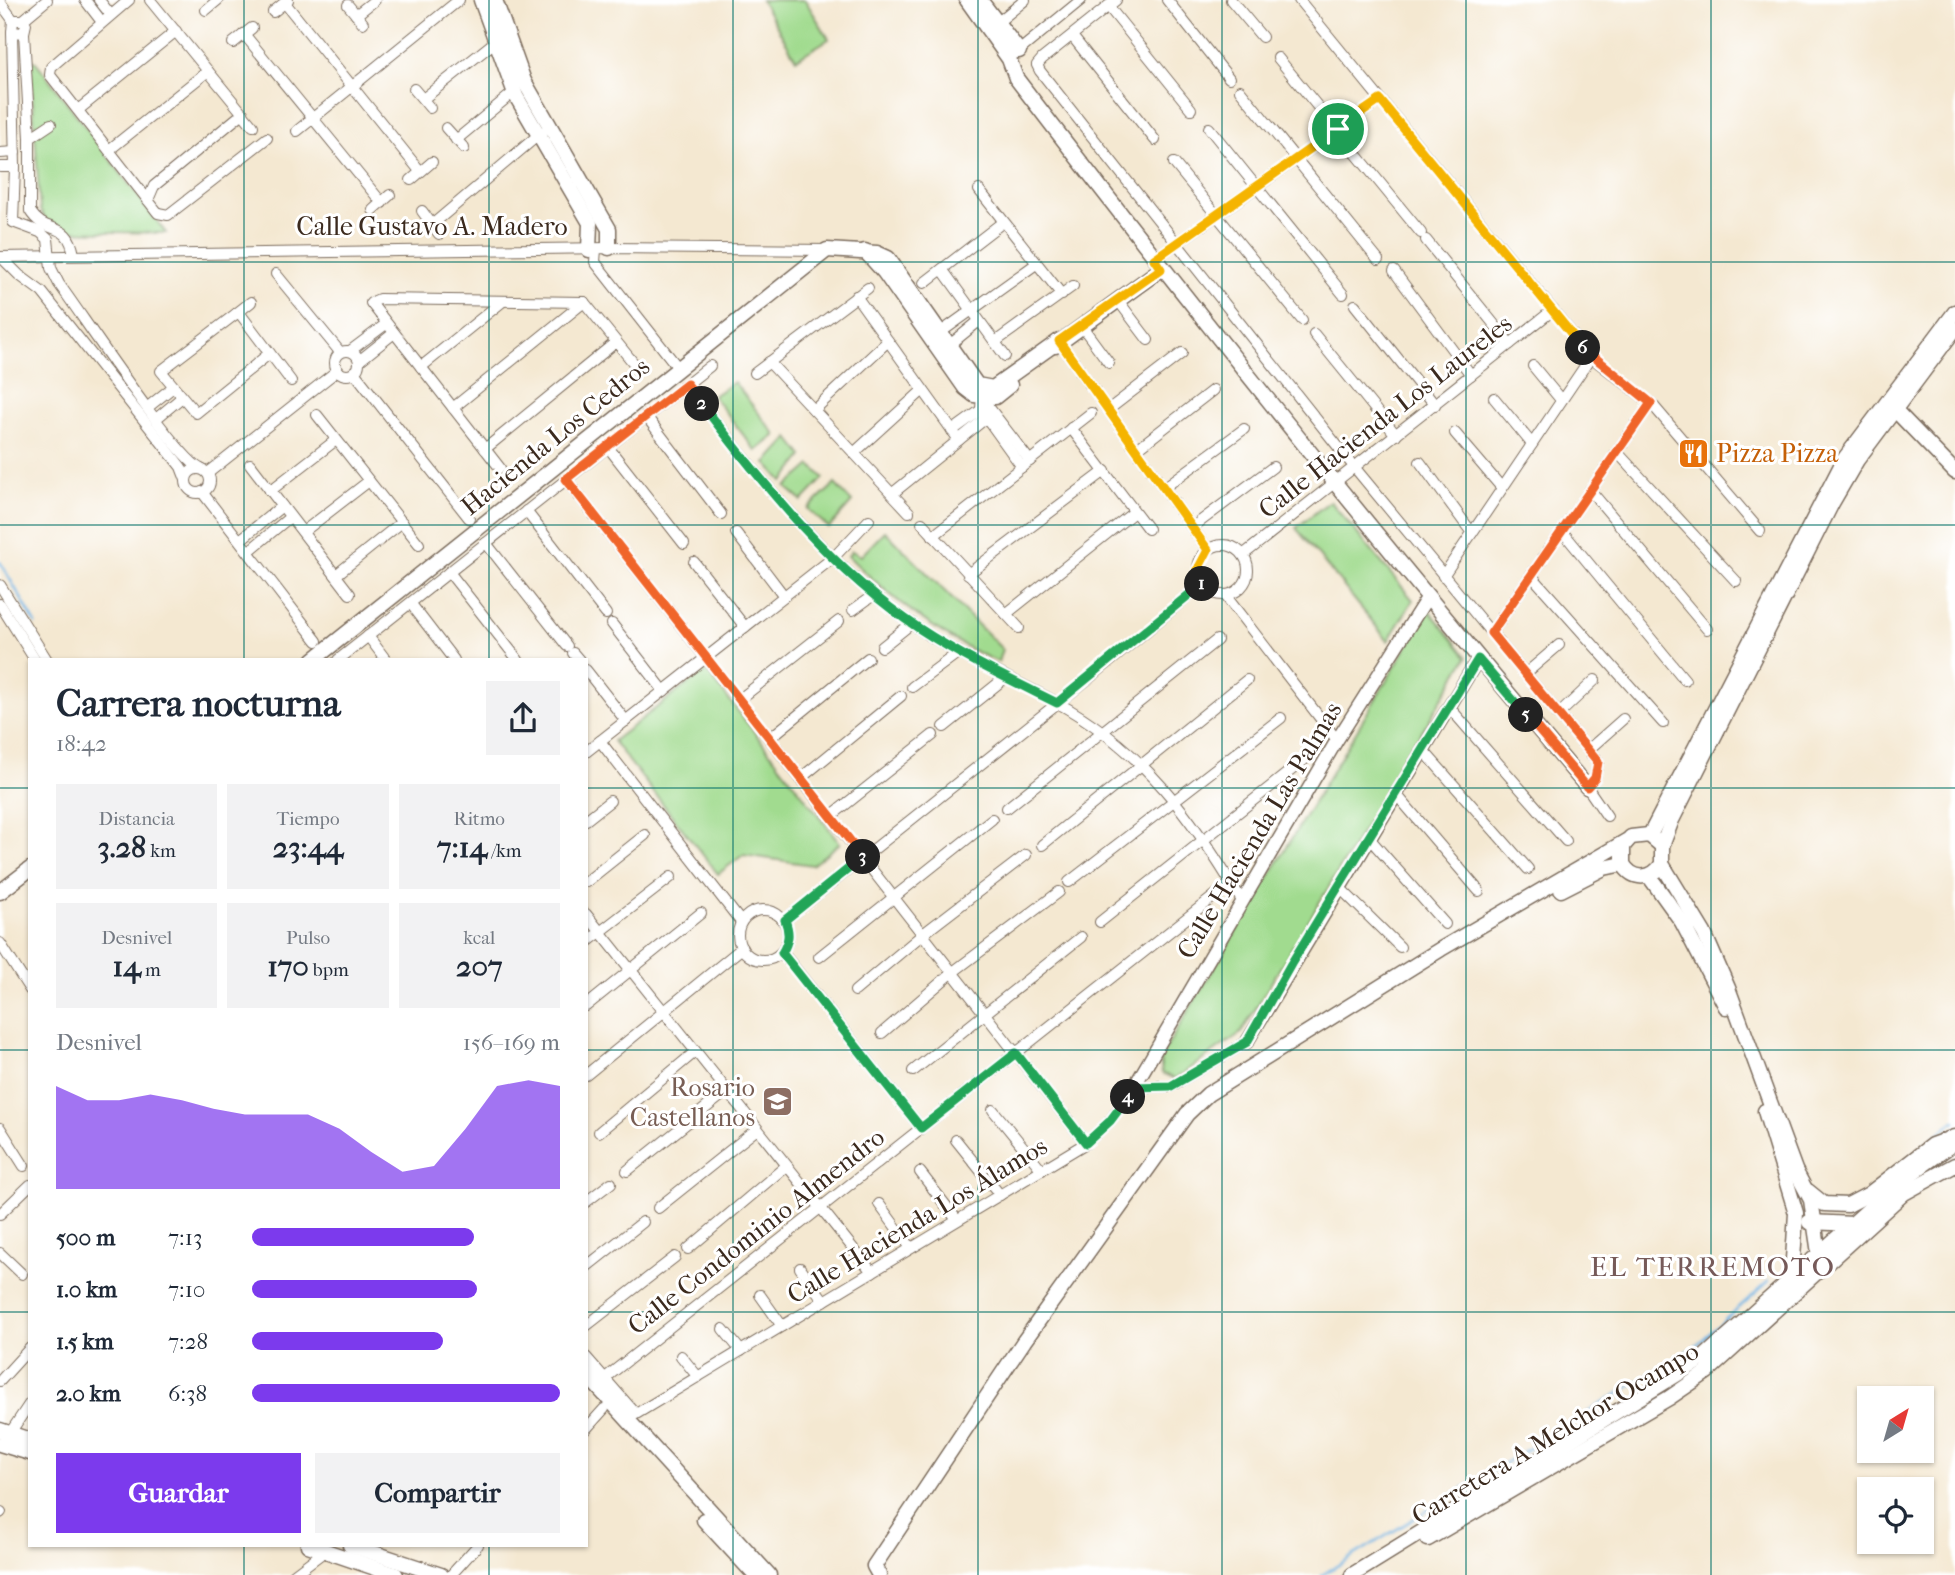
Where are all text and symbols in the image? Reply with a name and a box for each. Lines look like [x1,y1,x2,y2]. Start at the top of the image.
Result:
pin [1308,99,1368,159]
icon: arrive [1319,110,1357,148]
street label: Calle Gustavo A. Madero [296,211,568,242]
street label: Calle Hacienda Los Laureles [1252,308,1518,525]
pin: 6 [1566,330,1600,366]
text: 6 [1577,336,1588,358]
street label: Hacienda Los Cedros [455,351,656,522]
pin: 2 [684,386,720,422]
text: 2 [697,392,706,414]
restaurant icon: Pizza Pizza [1676,436,1710,470]
place label: Pizza Pizza [1716,438,1839,469]
pin: 1 [1184,566,1220,602]
text: 1 [1198,572,1205,594]
text: Carrera nocturna [56,681,341,726]
button: share [486,681,560,755]
street label: Calle Hacienda Las Palmas [1170,696,1348,964]
pin: 5 [1508,698,1544,732]
text: 5 [1521,703,1530,725]
text: 18:42 [56,730,107,757]
text: Distancia [98,808,175,830]
text: Tiempo [276,808,340,830]
text: Ritmo [454,808,505,830]
text: 3.28 [98,830,146,865]
text: 23:44 [273,830,343,865]
text: 7:14 [437,830,487,865]
text: km [146,840,176,862]
text: /km [487,840,522,862]
pin: 3 [846,840,880,874]
text: 3 [859,845,866,867]
text: Desnivel [101,927,172,949]
text: Pulso [286,927,330,949]
text: kcal [463,927,495,949]
text: 14 [113,949,141,984]
text: 170 [267,949,309,984]
text: 207 [456,949,503,984]
text: m [141,959,161,981]
text: bpm [309,959,349,981]
text: Desnivel [56,1029,142,1056]
text: 156–169 m [463,1029,560,1056]
place label: Rosario Castellanos [630,1072,755,1133]
pin: 4 [1110,1080,1146,1114]
school or university icon: Rosario Castellanos [761,1085,795,1119]
text: 4 [1122,1085,1133,1107]
street label: Calle Condominio Almendro [622,1122,891,1341]
street label: Calle Hacienda Los Álamos [781,1130,1053,1310]
text: 500 m [56,1224,115,1251]
text: 7:13 [168,1224,202,1251]
district label: EL TERREMOTO [1590,1250,1836,1283]
text: 1.0 km [56,1276,117,1303]
text: 7:10 [168,1276,205,1303]
text: 1.5 km [56,1328,114,1355]
text: 7:28 [168,1328,208,1355]
street label: Carretera A Melchor Ocampo [1406,1335,1704,1532]
text: 2.0 km [56,1380,121,1407]
text: 6:38 [168,1380,207,1407]
north arrow [1857,1386,1934,1463]
map controls [1857,1386,1934,1554]
button: Guardar [56,1453,301,1533]
button: Compartir [315,1453,560,1533]
button: locate [1857,1477,1934,1554]

